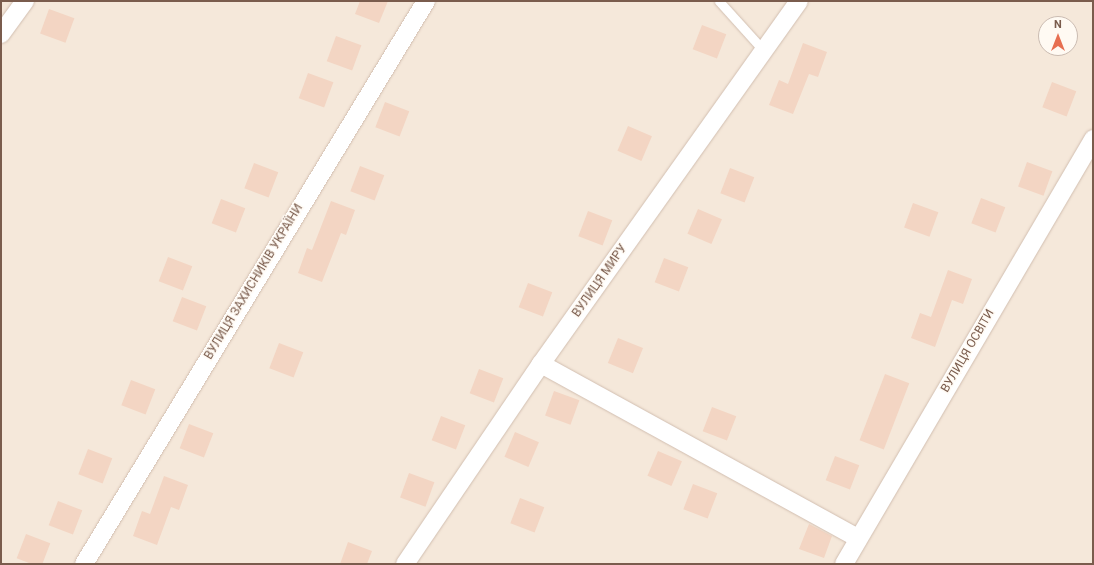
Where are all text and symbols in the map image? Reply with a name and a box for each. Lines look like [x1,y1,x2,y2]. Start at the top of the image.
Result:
north arrow [1038,16,1078,56]
text: N [1054,18,1062,31]
street label: ВУЛИЦЯ ЗАХИСНИКІВ УКРАЇНИ [202,202,306,362]
street label: ВУЛИЦЯ МИРУ [570,242,630,320]
street label: ВУЛИЦЯ ОСВІТИ [938,307,998,395]

